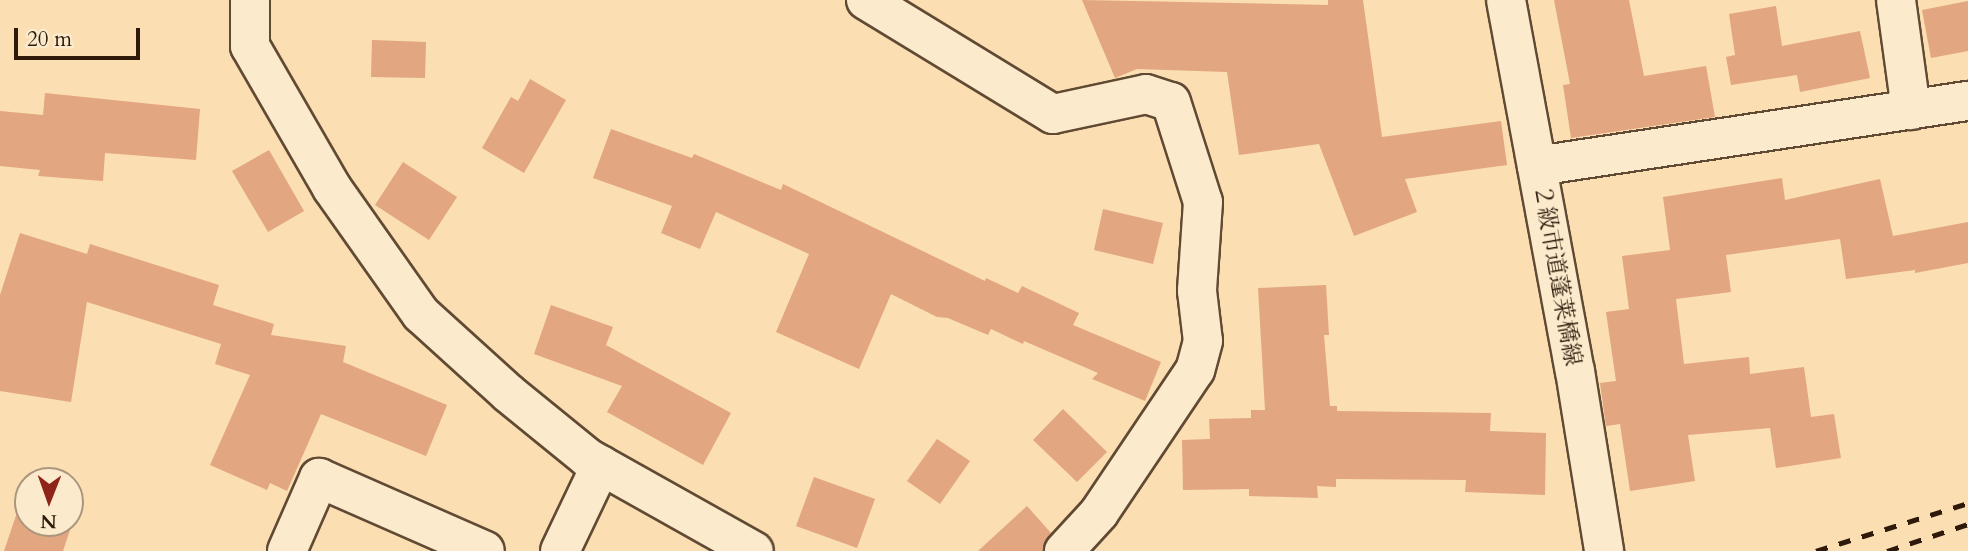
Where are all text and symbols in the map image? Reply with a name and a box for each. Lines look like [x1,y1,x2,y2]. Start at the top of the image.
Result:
scale bar [18,14,144,58]
text: 20 m [27,25,72,54]
street label: ２級市道蓬莱橋線 [1527,182,1587,368]
north arrow [14,467,84,537]
text: N [40,508,57,534]

